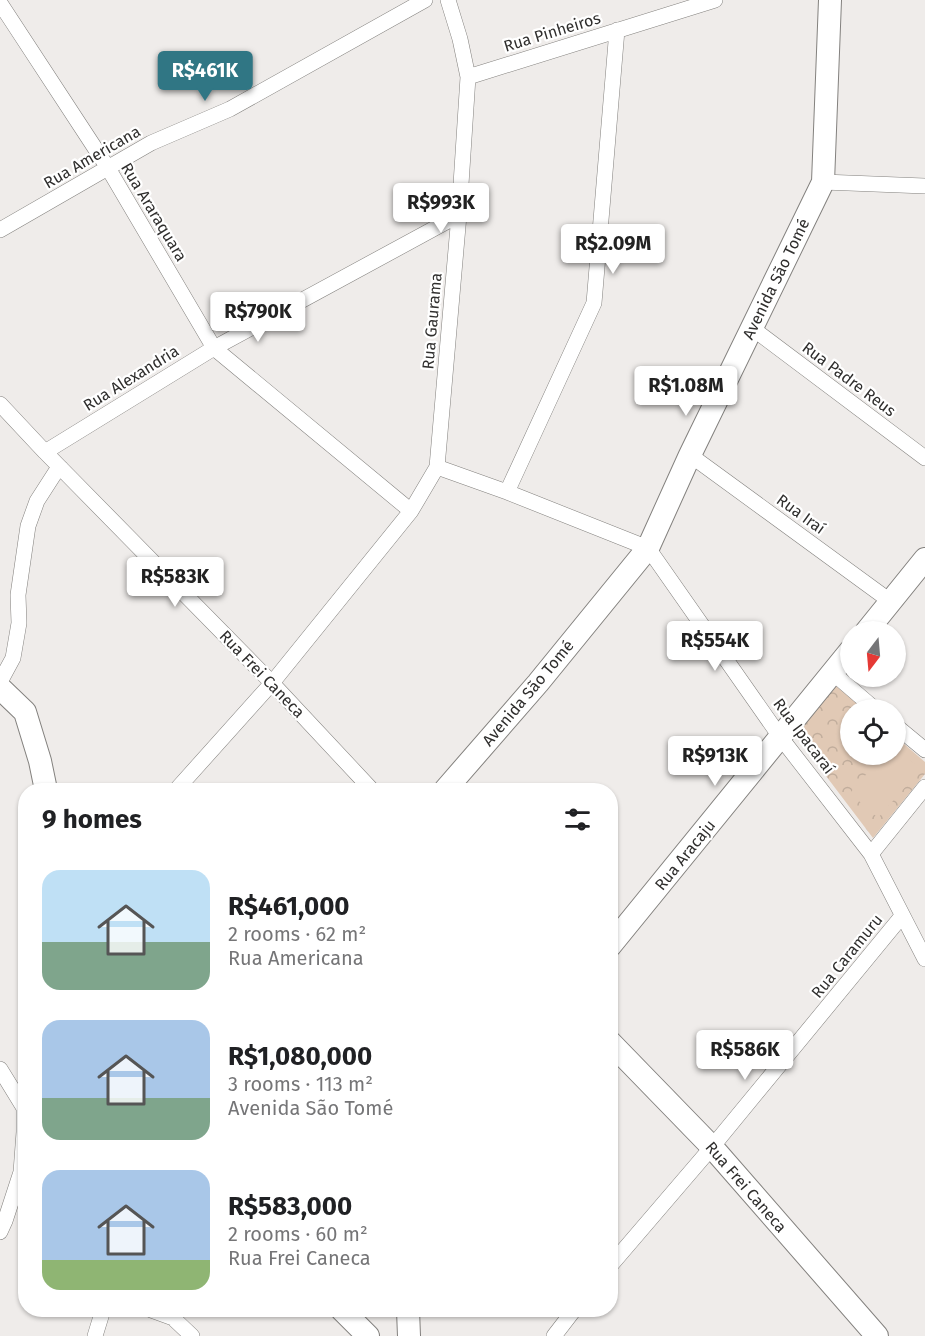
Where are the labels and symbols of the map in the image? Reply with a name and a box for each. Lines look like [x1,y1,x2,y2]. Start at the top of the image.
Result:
street label: Rua Pinheiros [501,8,603,56]
pin: R$461K [156,51,254,102]
street label: Rua Americana [40,122,144,192]
street label: Rua Araraquara [117,159,191,265]
pin: R$993K [392,183,490,234]
street label: Avenida São Tomé [738,215,814,343]
pin: R$2.09M [558,224,668,275]
street label: Rua Gaurama [418,272,446,370]
pin: R$790K [209,292,307,343]
street label: Rua Padre Reus [798,338,900,420]
street label: Rua Alexandria [80,341,182,415]
pin: R$1.08M [631,366,741,417]
street label: Rua Iraí [773,490,829,538]
pin: R$583K [126,557,224,608]
pin: R$554K [666,621,764,672]
north arrow [840,621,906,687]
street label: Rua Frei Caneca [216,626,308,722]
street label: Avenida São Tomé [478,636,578,750]
street label: Rua Ipacaraí [769,694,839,778]
pin: R$913K [666,736,764,787]
street label: Rua Aracaju [651,816,719,894]
street label: Rua Caramuru [807,910,887,1002]
pin: R$586K [696,1030,794,1081]
street label: Rua Frei Caneca [701,1138,791,1236]

